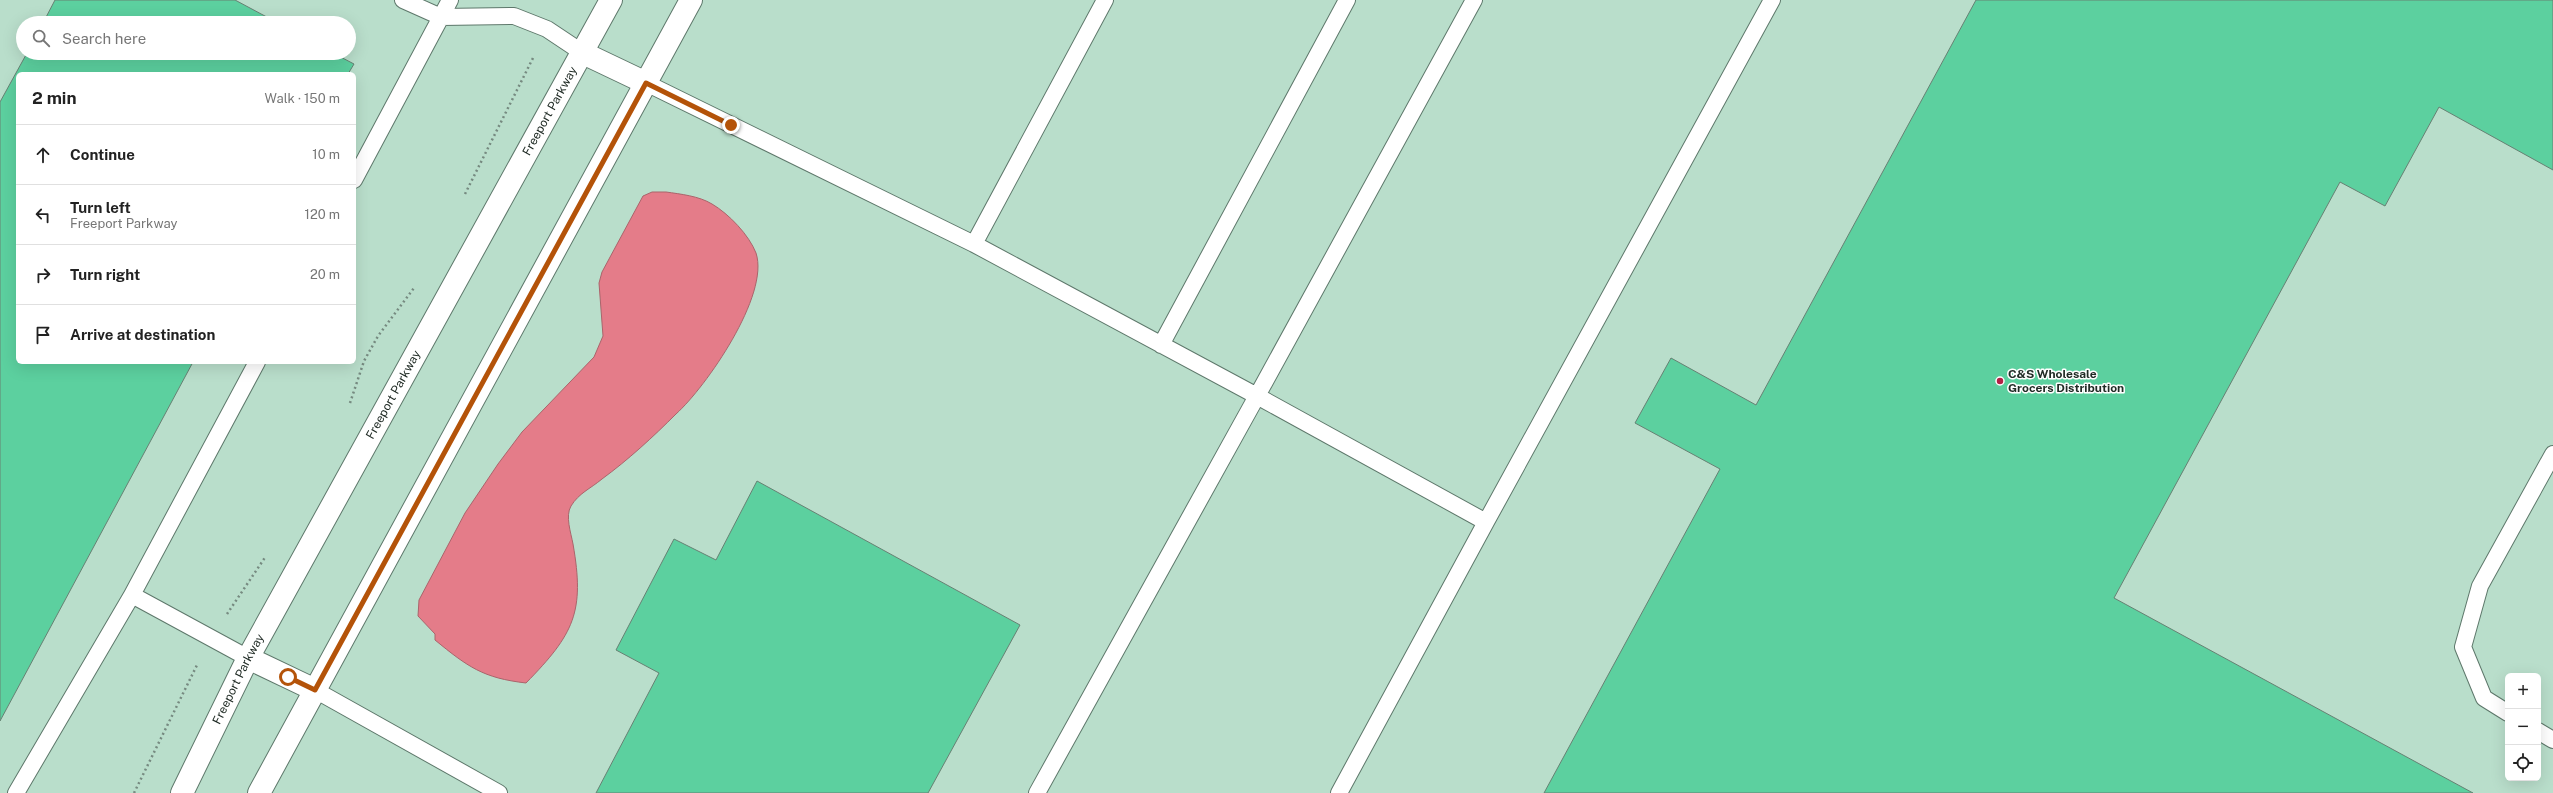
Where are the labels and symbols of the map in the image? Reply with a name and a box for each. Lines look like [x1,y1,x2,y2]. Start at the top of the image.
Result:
street label: Freeport Parkway [520,64,580,158]
route end [722,116,740,134]
street label: Freeport Parkway [363,347,424,442]
place label: C&S Wholesale Grocers Distribution [2008,367,2124,395]
marker: C&S Wholesale Grocers Distribution [1995,376,2005,386]
street label: Freeport Parkway [210,631,267,727]
route start [279,668,297,686]

